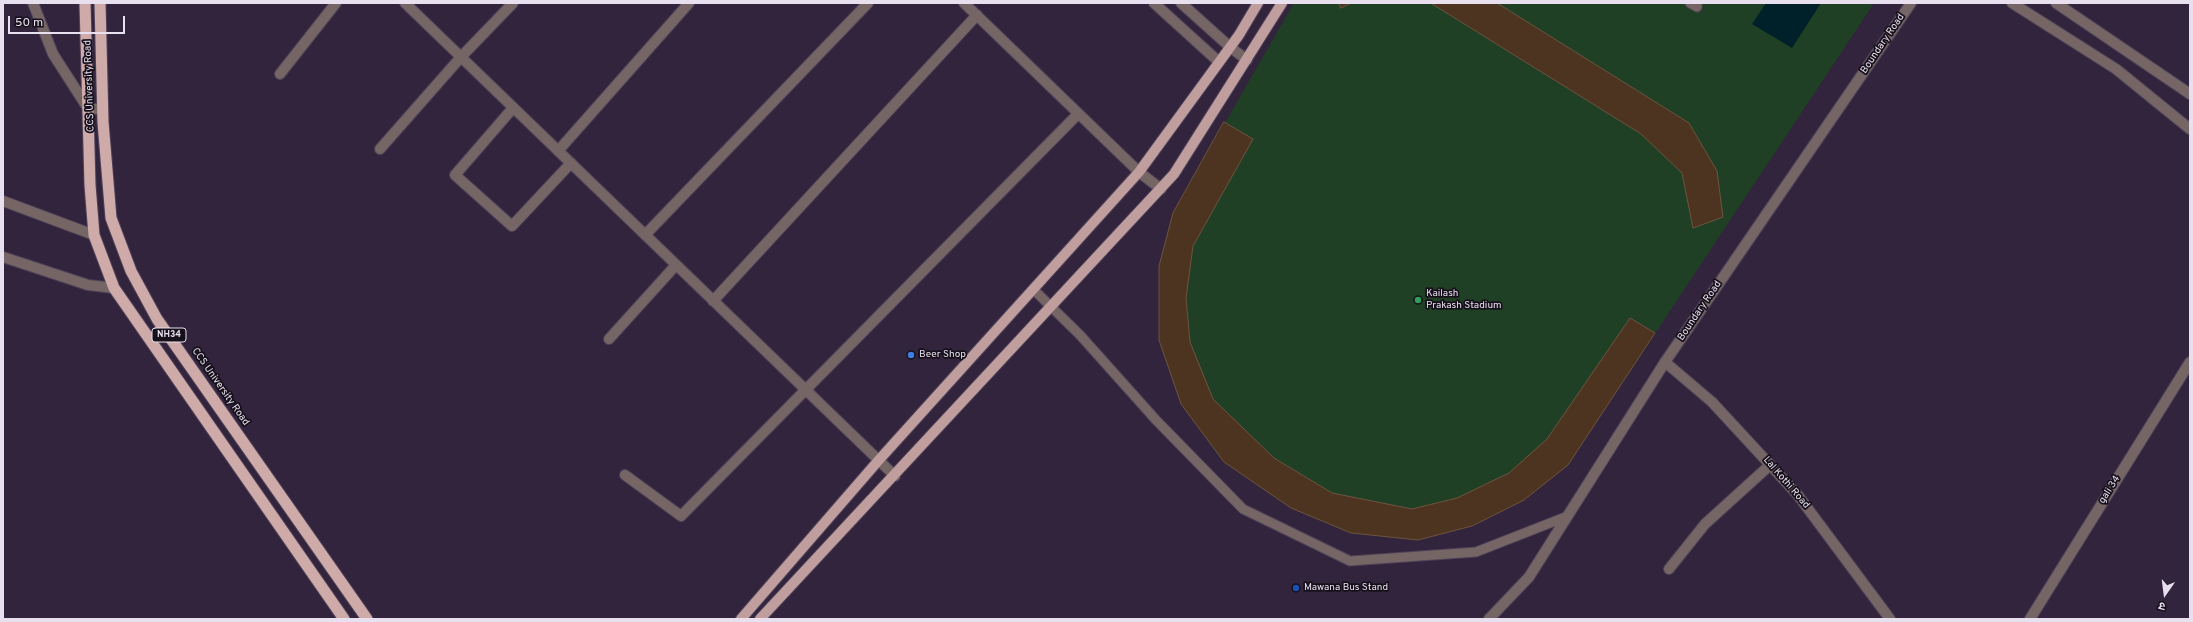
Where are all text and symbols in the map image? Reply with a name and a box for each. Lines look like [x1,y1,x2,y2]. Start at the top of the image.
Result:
scale bar [10,8,127,34]
street label: Boundary Road [1859,12,1907,76]
text: 50 m [15,15,43,31]
street label: CCS University Road [82,40,98,132]
street label: Boundary Road [1676,279,1724,343]
place label: Kailash Prakash Stadium [1426,288,1502,312]
marker: Kailash Prakash Stadium [1413,295,1423,305]
road number: NH34 [152,328,186,342]
street label: CCS University Road [189,346,251,428]
place label: Beer Shop [919,349,966,361]
marker: Beer Shop [906,350,916,360]
street label: Lal Kothi Road [1760,455,1812,511]
street label: gali 34 [2097,474,2123,506]
north arrow [2145,574,2185,614]
place label: Mawana Bus Stand [1304,582,1388,594]
marker: Mawana Bus Stand [1291,583,1301,593]
text: उ [2157,598,2167,613]

